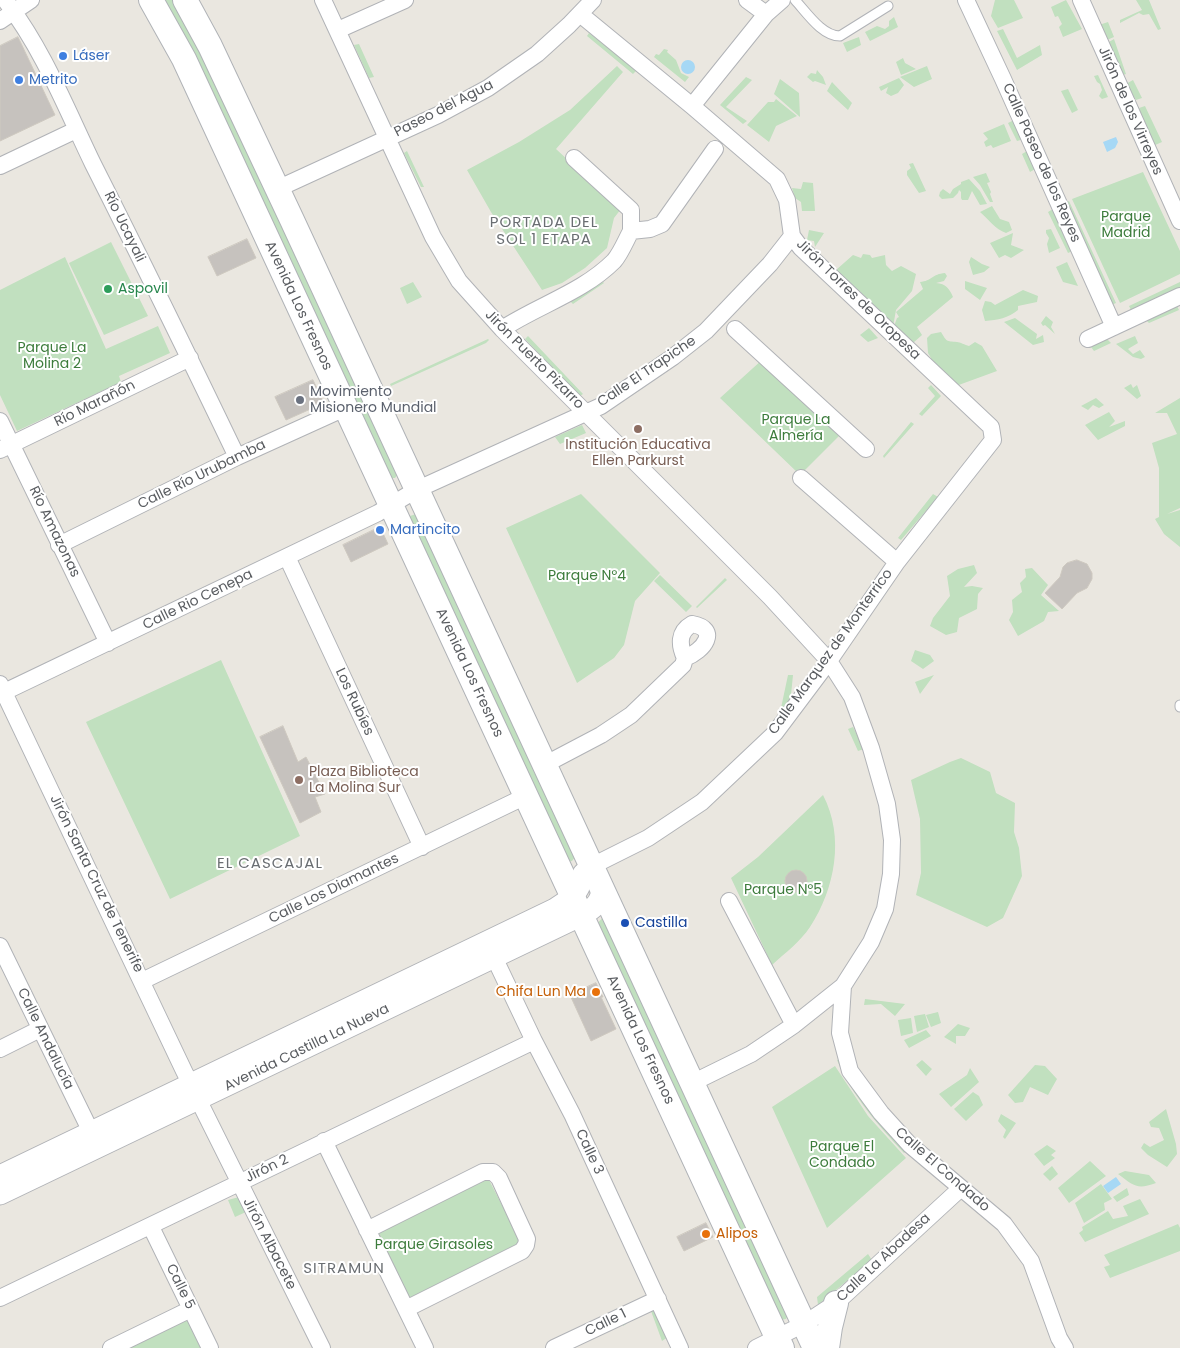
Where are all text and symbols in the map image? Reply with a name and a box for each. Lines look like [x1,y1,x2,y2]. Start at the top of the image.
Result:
street label: Jirón de los Virreyes [1094,44,1166,178]
place label: Láser [73,48,110,64]
marker: Láser [57,50,69,62]
place label: Metrito [29,72,78,88]
marker: Metrito [13,74,25,86]
street label: Paseo del Agua [392,77,496,141]
street label: Calle Paseo de los Reyes [998,81,1084,245]
street label: Río Ucayali [100,189,148,265]
park label: Parque Madrid [1101,209,1151,242]
district label: PORTADA DEL SOL 1 ETAPA [488,214,600,249]
street label: Jirón Torres de Oropesa [792,236,924,364]
street label: Avenida Los Fresnos [261,239,335,373]
place label: Aspovil [118,281,168,297]
marker: Aspovil [102,283,114,295]
street label: Jirón Puerto Pizarro [481,307,587,413]
street label: Calle El Trapiche [595,333,699,411]
park label: Parque La Molina 2 [17,340,87,372]
street label: Río Marañón [52,377,138,431]
place label: Movimiento Misionero Mundial [310,384,437,417]
marker: Movimiento Misionero Mundial [294,394,306,406]
park label: Parque La Almería [761,412,831,444]
marker: Institución Educativa Ellen Parkurst [632,423,644,435]
street label: Calle Río Urubamba [135,437,269,513]
place label: Institución Educativa Ellen Parkurst [565,437,711,470]
street label: Río Amazonas [25,484,83,580]
place label: Martincito [390,522,460,538]
marker: Martincito [374,524,386,536]
street label: Calle Rio Cenepa [140,566,256,634]
street label: Calle Marquez de Monterrico [765,566,897,738]
park label: Parque N°4 [548,568,626,584]
street label: Avenida Los Fresnos [432,606,506,740]
street label: Los Rubíes [331,666,377,738]
place label: Plaza Biblioteca La Molina Sur [309,764,419,796]
marker: Plaza Biblioteca La Molina Sur [293,774,305,786]
street label: Jirón Santa Cruz de Tenerife [46,792,146,976]
street label: Calle Los Diamantes [266,850,402,928]
district label: EL CASCAJAL [216,855,324,873]
park label: Parque N°5 [744,882,822,898]
place label: Castilla [635,915,687,931]
marker: Castilla [619,917,631,929]
street label: Avenida Los Fresnos [603,973,677,1107]
place label: Chifa Lun Ma [496,984,586,1000]
street label: Calle Andalucía [13,986,77,1092]
marker: Chifa Lun Ma [590,986,602,998]
street label: Avenida Castilla La Nueva [222,1001,392,1095]
street label: Calle El Condado [891,1124,993,1216]
street label: Calle 3 [571,1127,607,1177]
park label: Parque El Condado [809,1139,875,1172]
street label: Jirón 2 [243,1151,291,1187]
street label: Jirón Albacete [239,1195,299,1293]
street label: Calle La Abadesa [834,1210,934,1306]
place label: Alipos [716,1226,758,1242]
marker: Alipos [700,1228,712,1240]
park label: Parque Girasoles [375,1237,493,1253]
district label: SITRAMUN [302,1260,386,1278]
street label: Calle 5 [162,1262,198,1312]
street label: Calle 1 [583,1306,629,1340]

